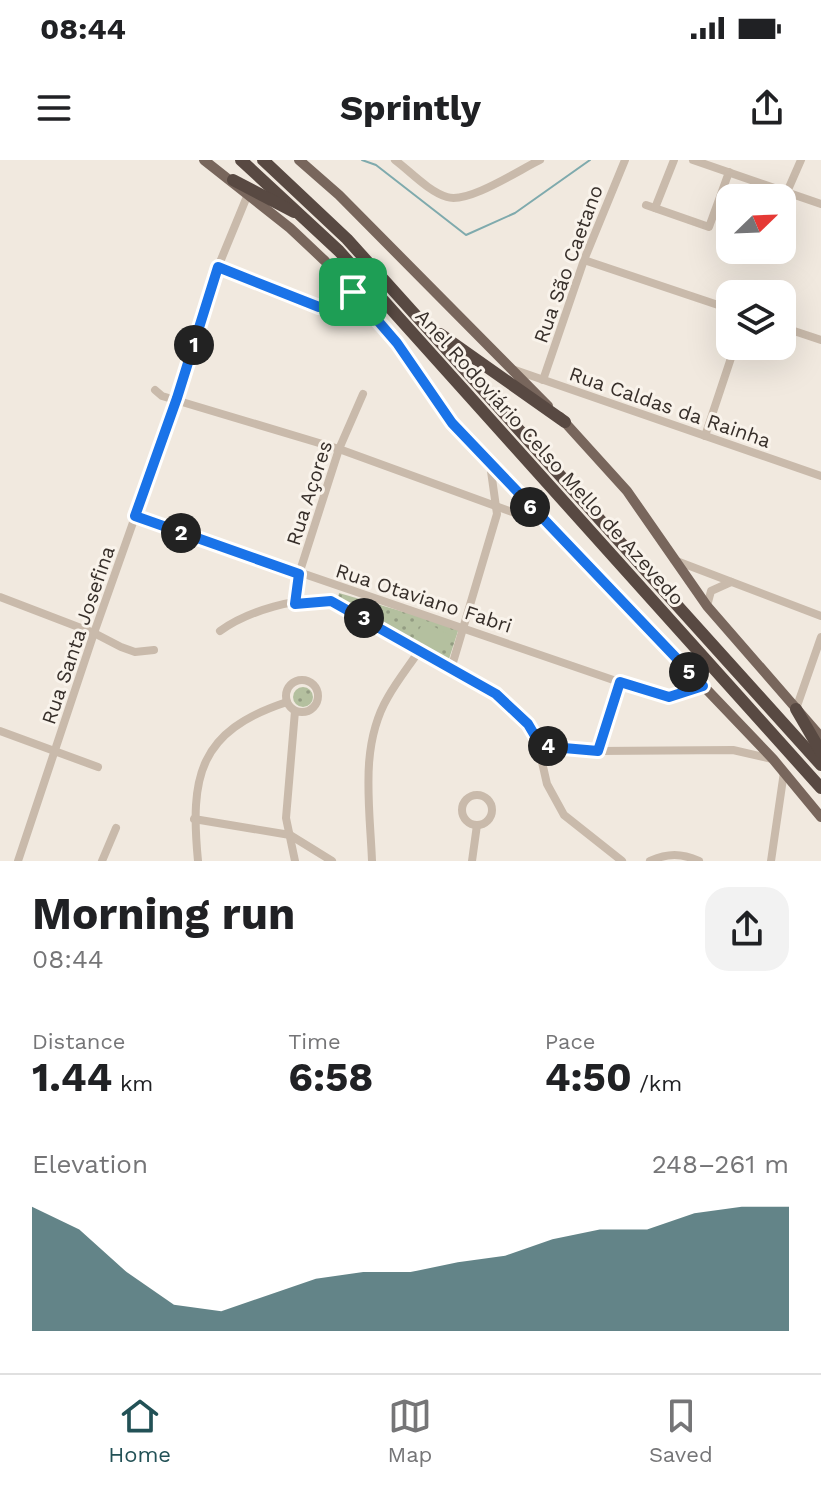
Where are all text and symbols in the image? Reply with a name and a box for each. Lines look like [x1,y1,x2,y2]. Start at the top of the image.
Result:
text: 08:44 [40,11,126,46]
icon: menu [32,86,76,130]
icon: share [745,86,789,130]
text: Sprintly [340,87,481,129]
street label: Rua São Caetano [528,182,608,346]
north arrow [716,184,796,264]
map controls [716,184,796,360]
pin [319,258,387,326]
icon: arrive [331,270,375,314]
button: layers [716,280,796,360]
street label: Anel Rodoviário Celso Mello de Azevedo [411,304,689,610]
pin: 1 [174,325,214,365]
text: 1 [189,332,199,357]
street label: Rua Caldas da Rainha [566,361,774,453]
street label: Rua Açores [281,438,337,548]
pin: 6 [510,487,550,527]
text: 6 [523,494,537,519]
pin: 2 [161,513,201,553]
text: 2 [174,520,188,545]
street label: Rua Santa Josefina [36,543,120,727]
street label: Rua Otaviano Fabri [333,558,515,638]
pin: 3 [344,598,384,638]
text: 3 [357,605,371,630]
pin: 5 [669,652,709,692]
text: 5 [683,659,695,684]
pin: 4 [528,726,568,766]
text: 4 [541,733,555,758]
button: share [705,887,789,971]
text: Morning run [32,888,295,940]
text: 08:44 [32,944,104,974]
text: Distance [32,1029,126,1054]
text: Time [288,1029,341,1054]
text: Pace [545,1029,596,1054]
text: 1.44 [32,1054,112,1101]
text: 6:58 [288,1054,373,1101]
text: 4:50 [545,1054,632,1101]
text: km [112,1071,153,1096]
text: /km [632,1071,682,1096]
text: Elevation [32,1149,148,1179]
text: 248–261 m [652,1149,789,1179]
tab: Home [108,1394,171,1467]
tab: Map [388,1394,432,1467]
tab: Saved [649,1394,713,1467]

